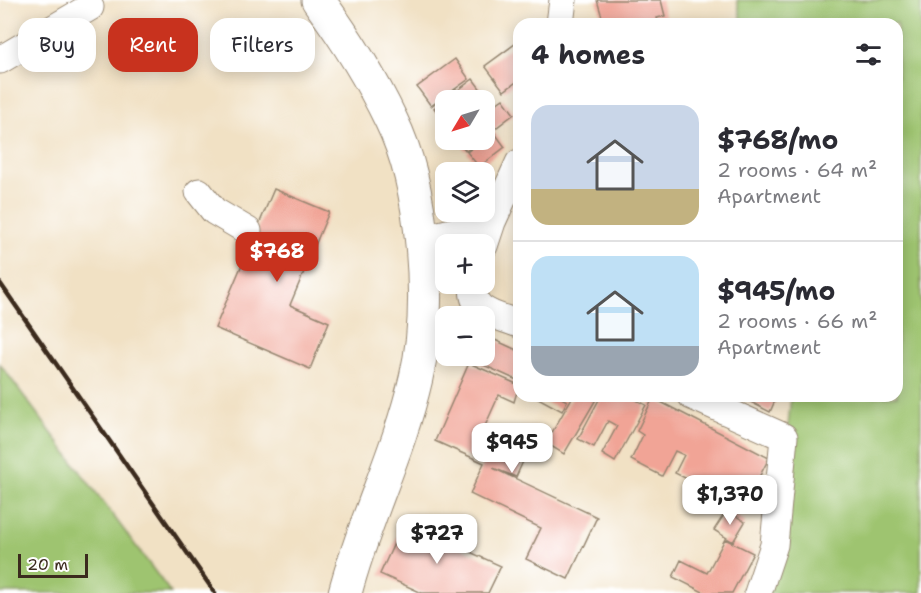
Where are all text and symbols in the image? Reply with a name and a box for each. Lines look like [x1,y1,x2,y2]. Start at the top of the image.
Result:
chip: Buy [18,18,96,72]
chip: Rent [108,18,198,72]
chip: Filters [210,18,315,72]
text: 4 homes [531,37,645,72]
icon: filters [852,38,885,71]
north arrow [435,90,495,150]
map controls [435,90,495,366]
text: $768/mo [717,122,838,157]
icon: home [579,129,651,201]
text: 2 rooms · 64 m² [717,157,877,183]
button: layers [435,162,495,222]
text: Apartment [717,183,821,209]
pin: $768 [241,232,313,283]
button: + [435,234,495,294]
text: $768 [250,238,305,264]
text: $945/mo [717,273,835,308]
icon: home [579,280,651,352]
button: − [435,306,495,366]
text: 2 rooms · 66 m² [717,308,878,334]
text: Apartment [717,334,821,360]
pin: $945 [476,423,548,474]
text: $945 [486,429,538,455]
pin: $1,370 [681,475,779,526]
text: $1,370 [696,481,764,507]
pin: $727 [401,514,473,565]
text: $727 [410,520,464,546]
scale bar [18,551,88,578]
text: 20 m [27,554,68,575]

